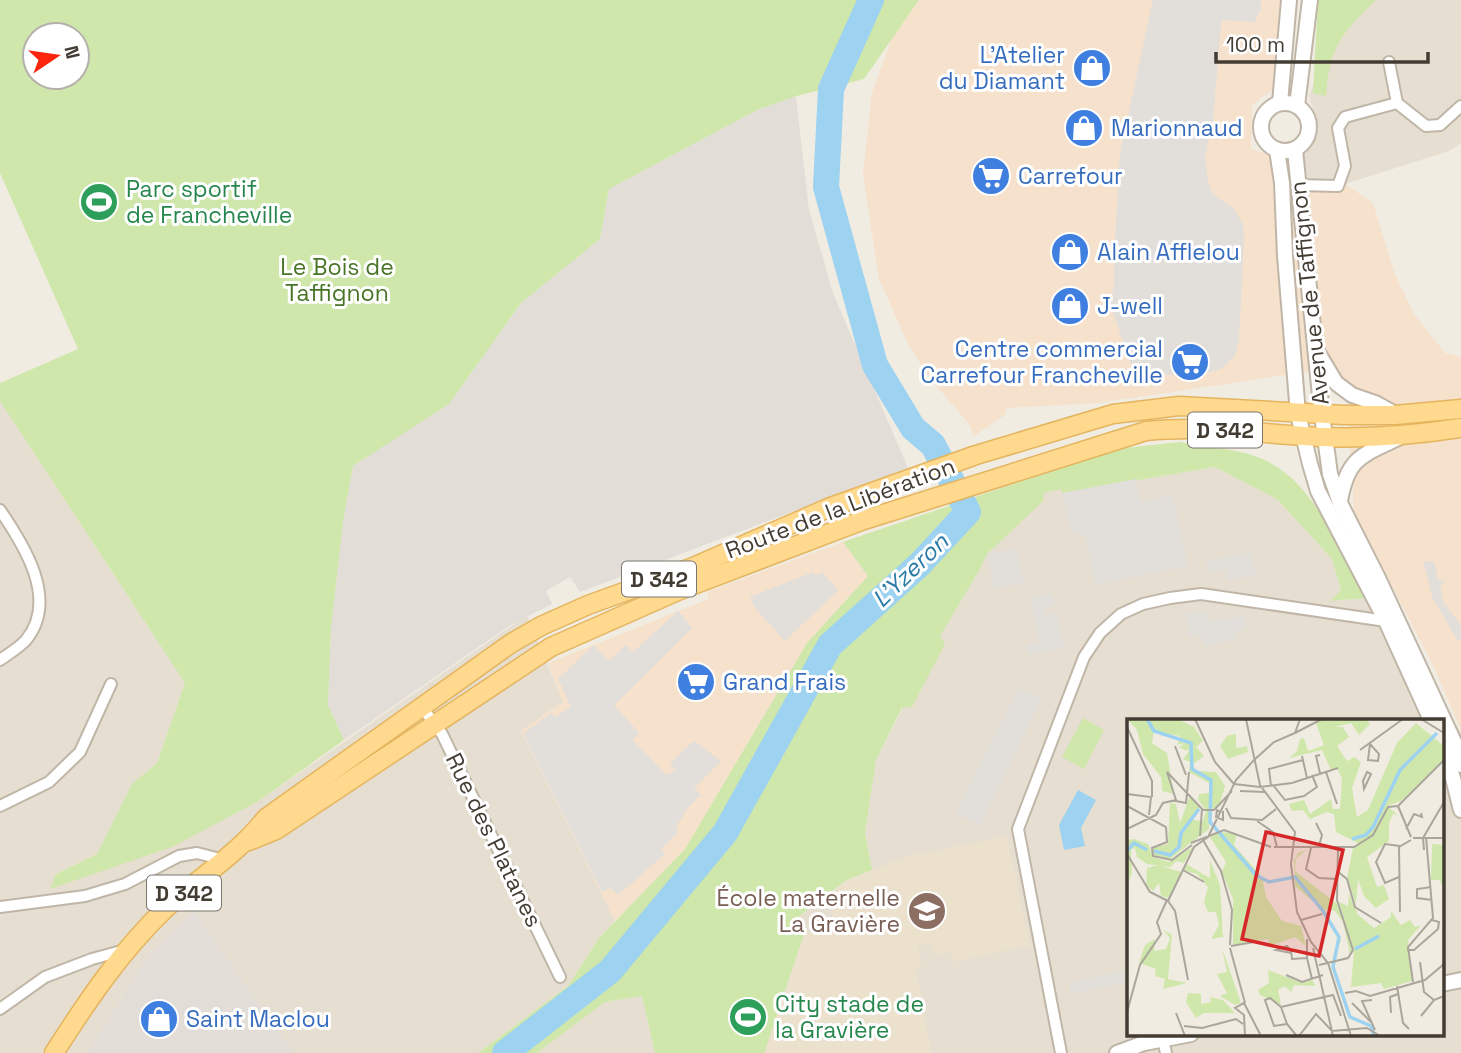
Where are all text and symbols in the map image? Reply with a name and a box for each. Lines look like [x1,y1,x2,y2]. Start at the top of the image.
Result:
north arrow [21,21,91,91]
scale bar [1216,21,1428,65]
text: 100 m [1226,31,1285,58]
place label: L’Atelier du Diamant [939,40,1065,96]
text: N [58,43,86,61]
shop icon: L’Atelier du Diamant [1071,47,1113,89]
shop icon: Marionnaud [1063,107,1105,149]
place label: Marionnaud [1111,113,1243,143]
supermarket icon: Carrefour [970,155,1012,197]
place label: Carrefour [1018,161,1123,191]
place label: Parc sportif de Francheville [126,174,292,230]
street label: Avenue de Taffignon [1282,180,1336,406]
sports icon: Parc sportif de Francheville [78,181,120,223]
shop icon: Alain Afflelou [1049,231,1091,273]
place label: Alain Afflelou [1097,237,1240,267]
park label: Le Bois de Taffignon [280,252,394,308]
shop icon: J-well [1049,285,1091,327]
place label: J-well [1097,291,1163,321]
place label: Centre commercial Carrefour Francheville [920,334,1163,390]
supermarket icon: Centre commercial Carrefour Francheville [1169,341,1211,383]
road number: D 342 [1188,412,1262,448]
street label: Route de la Libération [721,450,959,566]
water label: L'Yzeron [865,525,956,614]
road number: D 342 [622,562,696,596]
supermarket icon: Grand Frais [675,661,717,703]
place label: Grand Frais [723,667,846,697]
inset map [1127,719,1444,1036]
street label: Rue des Platanes [439,748,549,932]
road number: D 342 [147,876,221,910]
place label: École maternelle La Gravière [717,883,900,939]
school or university icon: École maternelle La Gravière [906,890,948,932]
place label: City stade de la Gravière [775,989,924,1045]
sports icon: City stade de la Gravière [727,996,769,1038]
shop icon: Saint Maclou [138,998,180,1040]
place label: Saint Maclou [186,1004,330,1034]

